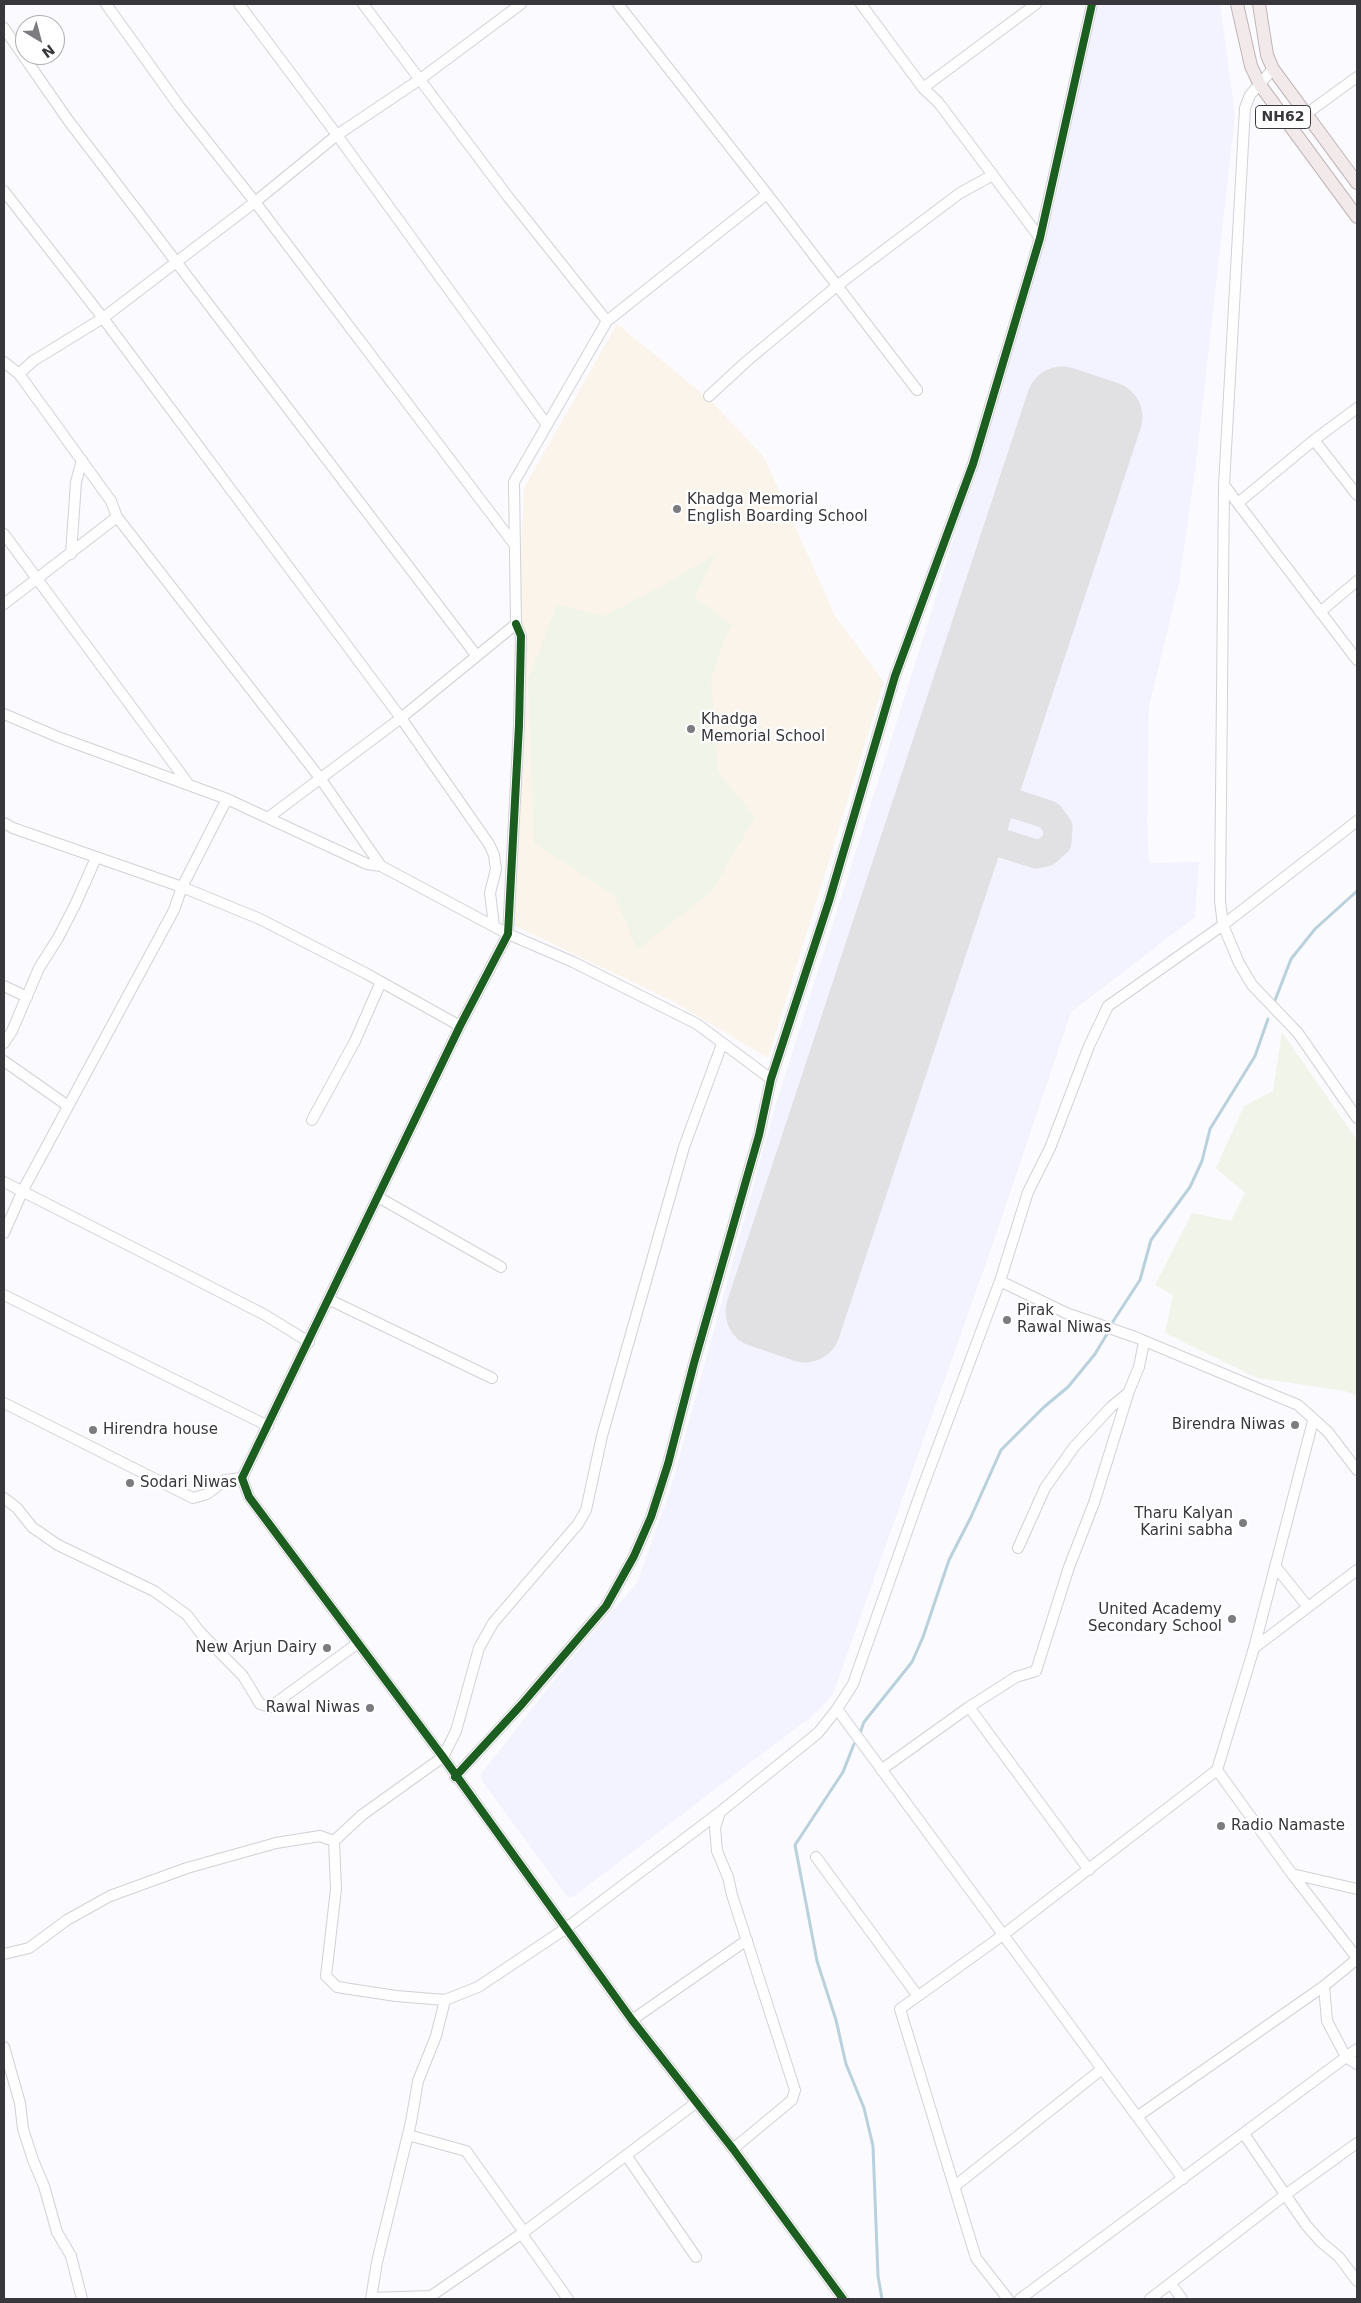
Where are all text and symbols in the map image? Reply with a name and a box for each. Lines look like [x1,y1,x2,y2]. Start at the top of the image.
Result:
north arrow [15,15,65,65]
text: N [39,41,58,61]
road number: NH62 [1256,105,1310,128]
place label: Khadga Memorial English Boarding School [687,491,868,526]
marker: Khadga Memorial English Boarding School [671,503,683,515]
place label: Khadga Memorial School [701,711,825,746]
marker: Khadga Memorial School [685,723,697,735]
place label: Pirak Rawal Niwas [1017,1302,1111,1337]
marker: Pirak Rawal Niwas [1001,1314,1013,1326]
place label: Birendra Niwas [1172,1416,1285,1434]
marker: Birendra Niwas [1289,1419,1301,1431]
place label: Hirendra house [103,1421,218,1439]
marker: Hirendra house [87,1424,99,1436]
place label: Sodari Niwas [140,1474,237,1492]
marker: Sodari Niwas [124,1477,136,1489]
place label: Tharu Kalyan Karini sabha [1134,1505,1233,1540]
marker: Tharu Kalyan Karini sabha [1237,1517,1249,1529]
place label: United Academy Secondary School [1088,1601,1222,1636]
marker: United Academy Secondary School [1226,1613,1238,1625]
place label: New Arjun Dairy [195,1639,317,1657]
marker: New Arjun Dairy [321,1642,333,1654]
place label: Rawal Niwas [266,1699,360,1717]
marker: Rawal Niwas [364,1702,376,1714]
place label: Radio Namaste [1231,1817,1345,1835]
marker: Radio Namaste [1215,1820,1227,1832]

